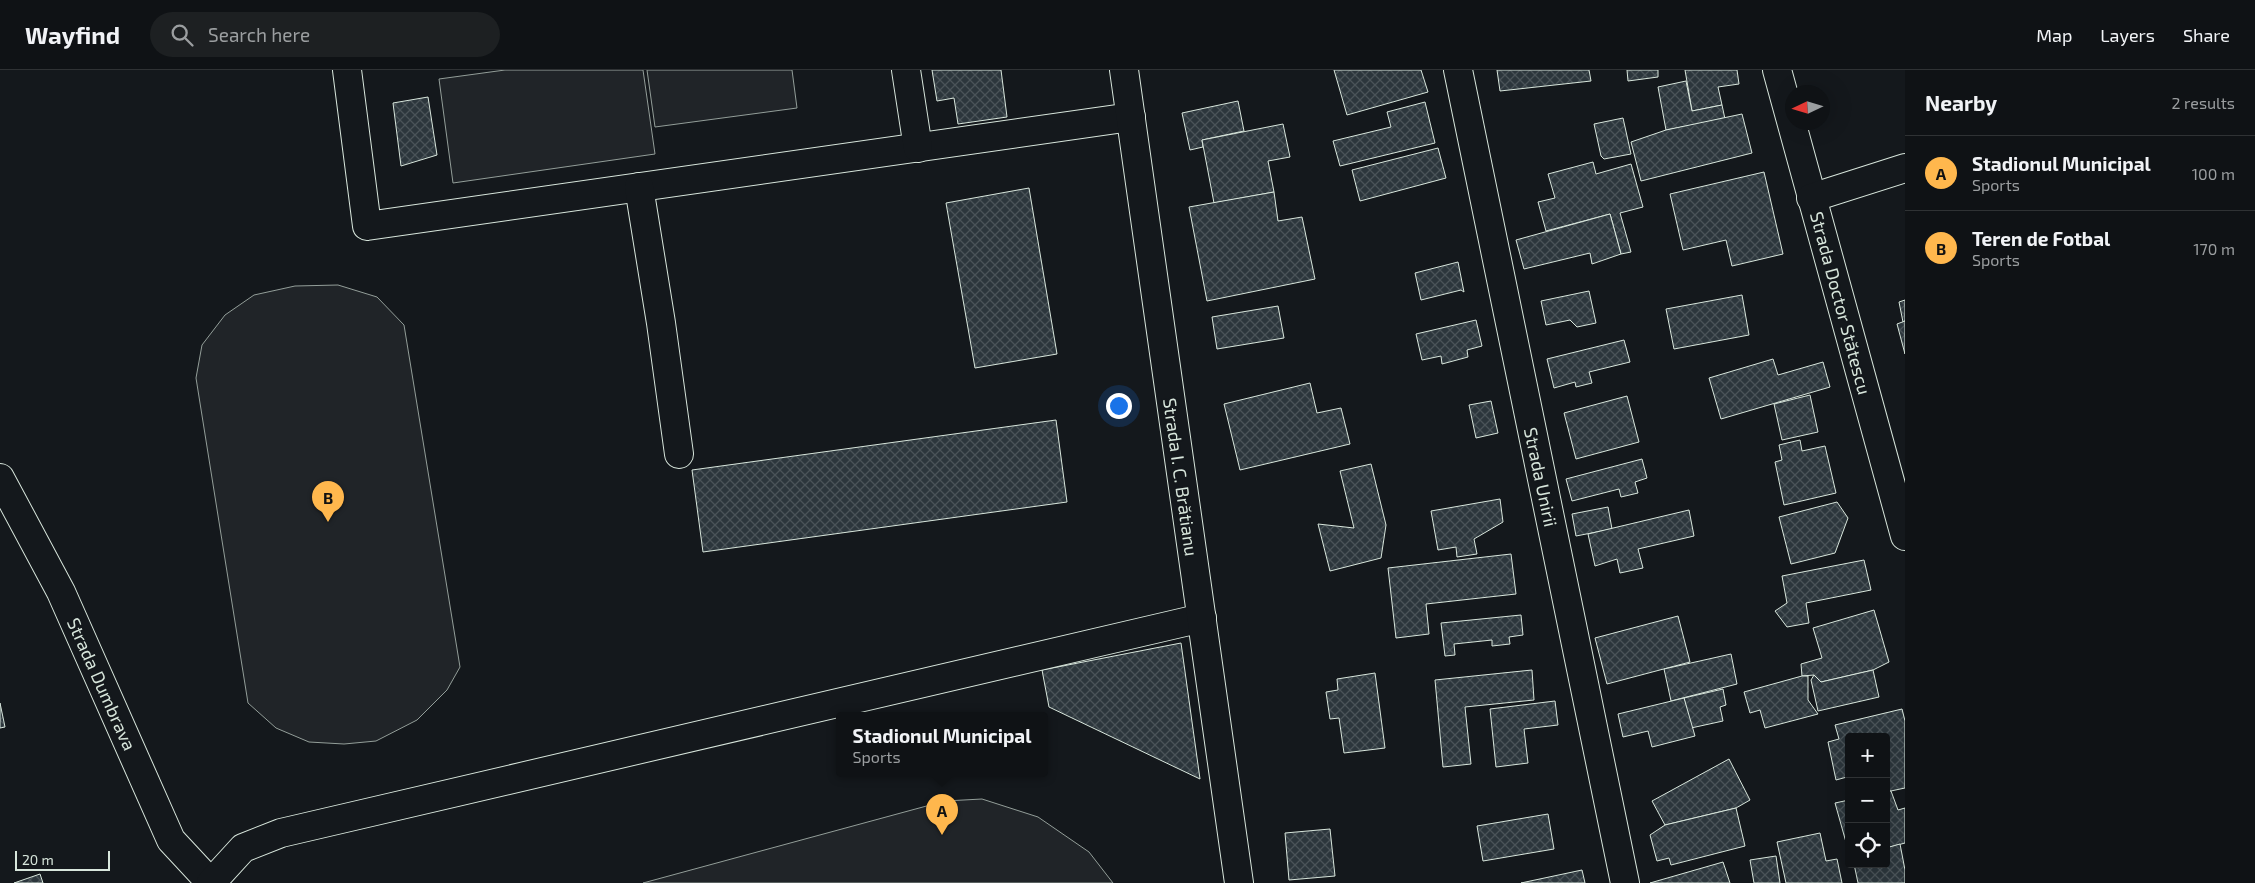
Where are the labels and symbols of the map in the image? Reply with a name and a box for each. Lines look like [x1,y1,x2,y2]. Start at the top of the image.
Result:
north arrow [1785,85,1830,130]
street label: Strada Doctor Stătescu [1806,209,1876,397]
your location [1106,393,1132,419]
street label: Strada I. C. Brătianu [1159,396,1203,558]
street label: Strada Unirii [1520,425,1562,529]
pin: B [312,481,344,522]
street label: Strada Dumbrava [63,614,141,754]
pin: A [926,794,958,835]
scale bar [15,848,110,871]

